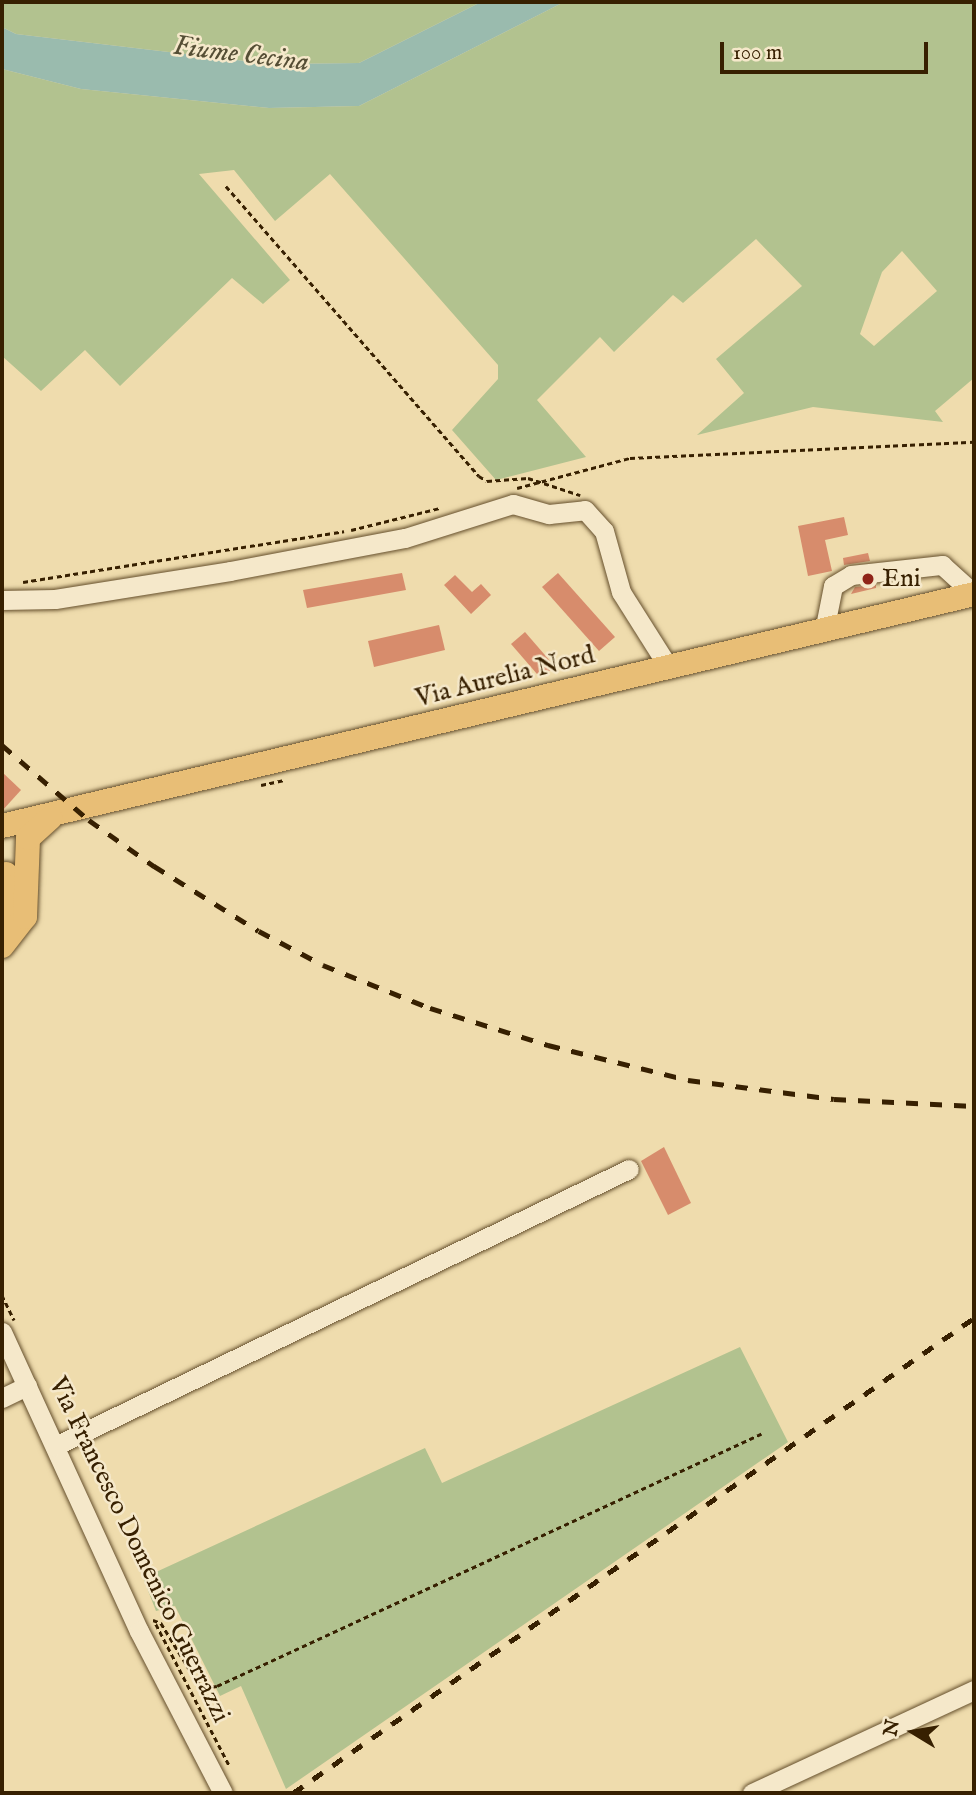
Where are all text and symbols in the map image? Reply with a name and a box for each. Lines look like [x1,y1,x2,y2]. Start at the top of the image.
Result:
scale bar [724,28,932,72]
water label: Fiume Cecina [171,30,311,80]
text: 100 m [733,40,782,67]
place label: Eni [882,563,921,595]
marker: Eni [860,571,876,587]
street label: Via Aurelia Nord [412,640,598,714]
street label: Via Francesco Domenico Guerrazzi [42,1372,236,1728]
north arrow [878,1697,948,1767]
text: N [879,1718,906,1738]

